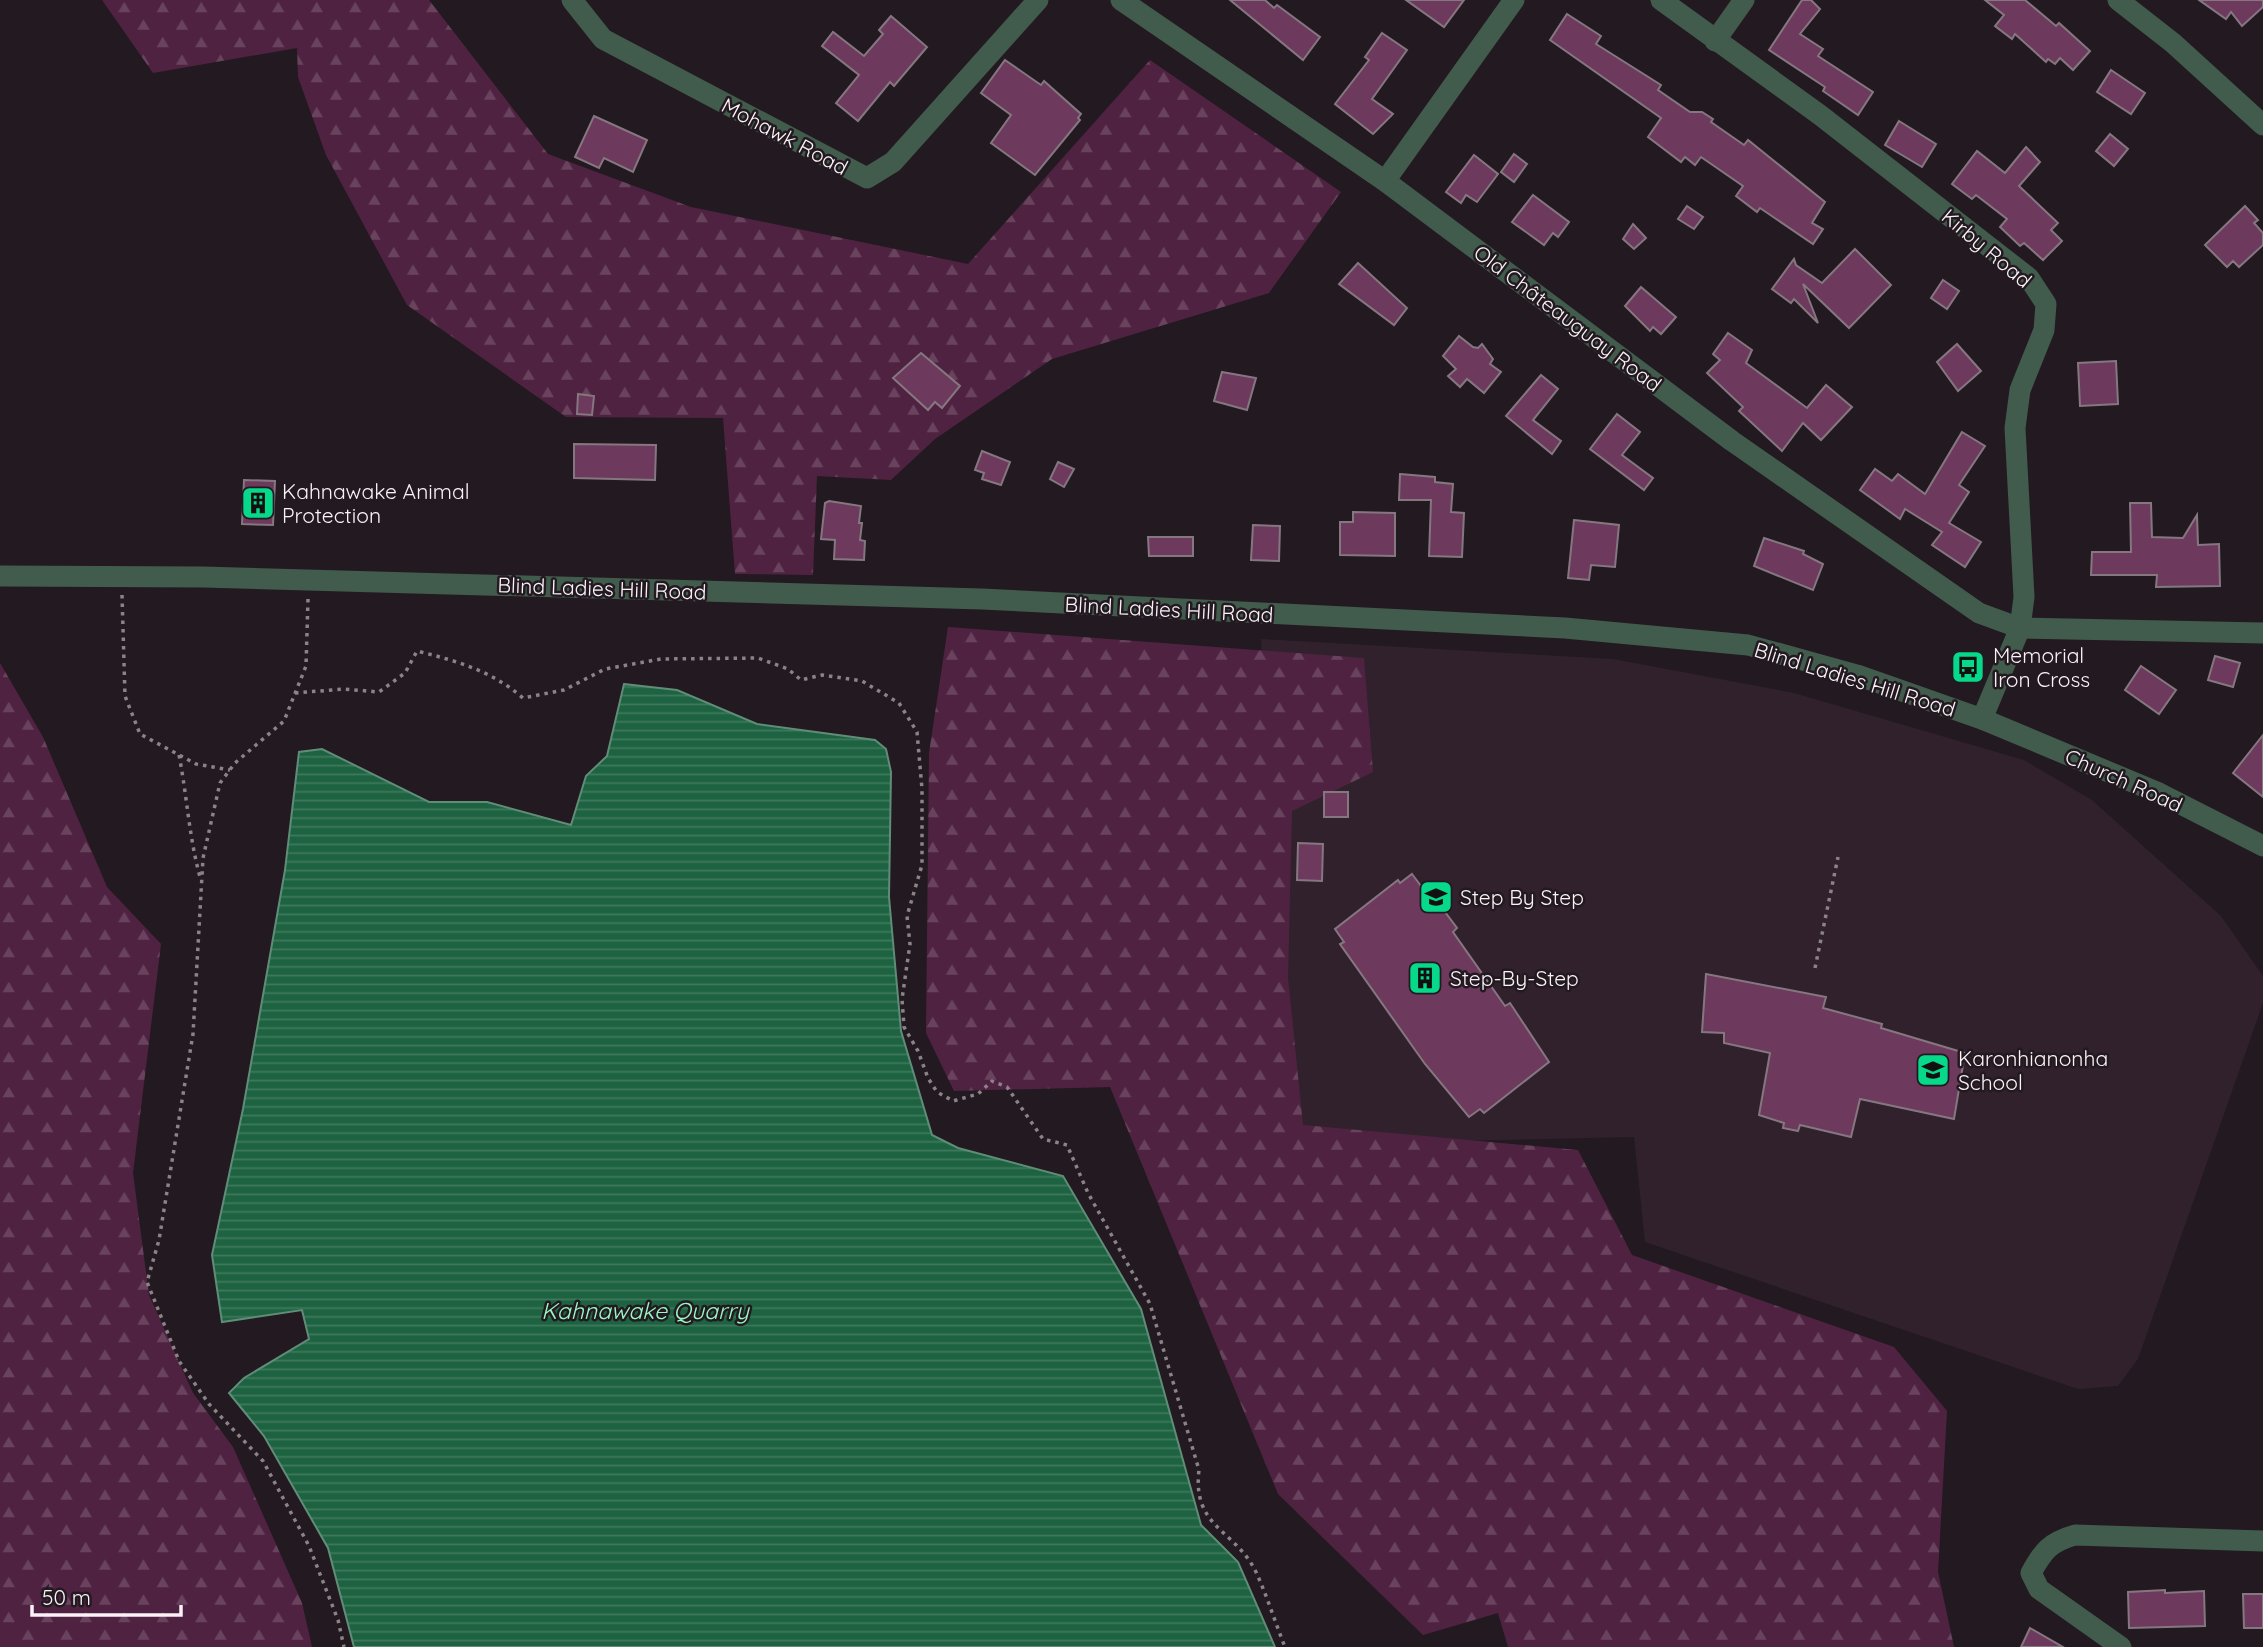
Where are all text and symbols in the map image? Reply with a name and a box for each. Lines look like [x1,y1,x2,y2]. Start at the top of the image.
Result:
street label: Mohawk Road [717,92,853,180]
street label: Kirby Road [1937,203,2037,293]
street label: Old Châteauguay Road [1469,239,1667,397]
place label: Kahnawake Animal Protection [282,478,469,528]
building icon: Kahnawake Animal Protection [239,484,277,522]
street label: Blind Ladies Hill Road [497,571,707,605]
street label: Blind Ladies Hill Road [1064,591,1274,627]
street label: Blind Ladies Hill Road [1751,636,1959,722]
place label: Memorial Iron Cross [1993,642,2090,692]
bus stop icon: Memorial Iron Cross [1949,648,1987,686]
street label: Church Road [2061,743,2187,817]
school or university icon: Step By Step [1417,878,1455,916]
place label: Step By Step [1460,884,1584,910]
building icon: Step-By-Step [1406,959,1444,997]
place label: Step-By-Step [1450,965,1579,991]
place label: Karonhianonha School [1958,1045,2108,1095]
school or university icon: Karonhianonha School [1914,1051,1952,1089]
water label: Kahnawake Quarry [541,1296,751,1325]
scale bar [32,1574,180,1618]
text: 50 m [42,1584,91,1610]

